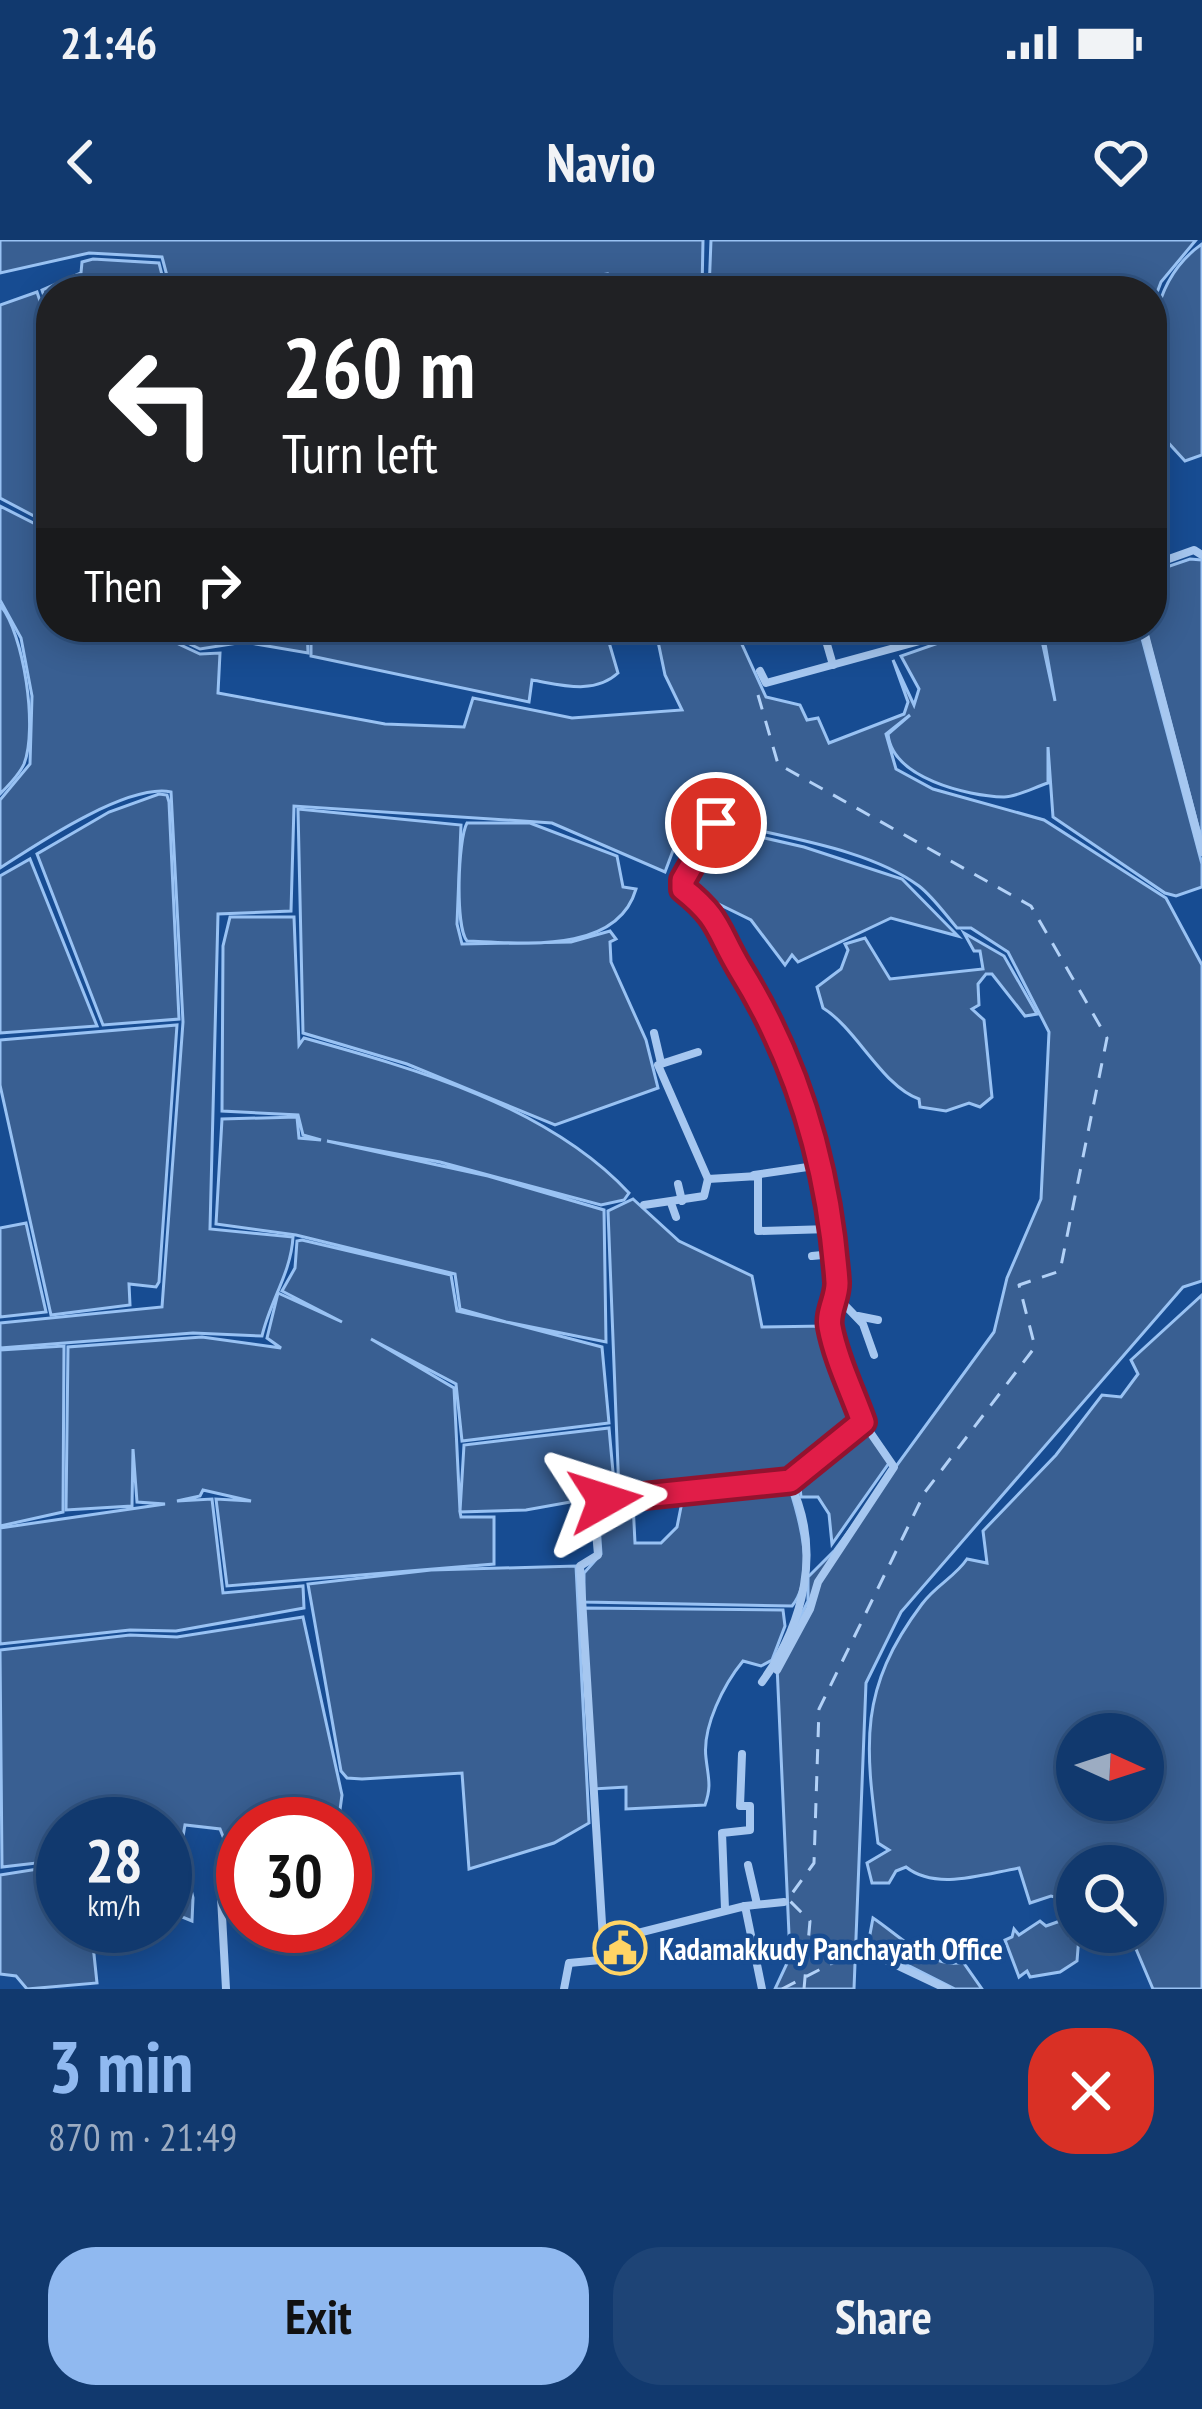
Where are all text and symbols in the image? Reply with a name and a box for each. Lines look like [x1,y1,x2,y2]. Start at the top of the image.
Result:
text: 21:46 [60,13,157,71]
text: Navio [546,127,656,197]
icon: back [48,129,114,195]
icon: heart [1088,129,1154,195]
text: 260 m [282,312,475,421]
icon: left [84,324,240,480]
text: Turn left [282,418,438,488]
icon: right [186,552,252,618]
text: Then [84,556,162,614]
pin [665,772,767,874]
icon: arrive [683,790,749,856]
position arrow [542,1437,668,1563]
north arrow [1056,1713,1164,1821]
map controls [1056,1713,1164,1953]
speed limit sign: 30 [216,1797,372,1953]
text: 28 [85,1821,143,1899]
button: search [1056,1845,1164,1953]
text: km/h [87,1885,141,1924]
public building icon: Kadamakkudy Panchayath Office [592,1920,648,1976]
place label: Kadamakkudy Panchayath Office [659,1929,1003,1968]
text: 3 min [48,2019,193,2112]
button: close [1028,2028,1154,2154]
text: 870 m · 21:49 [48,2111,237,2162]
button: Exit [48,2247,589,2385]
button: Share [613,2247,1154,2385]

